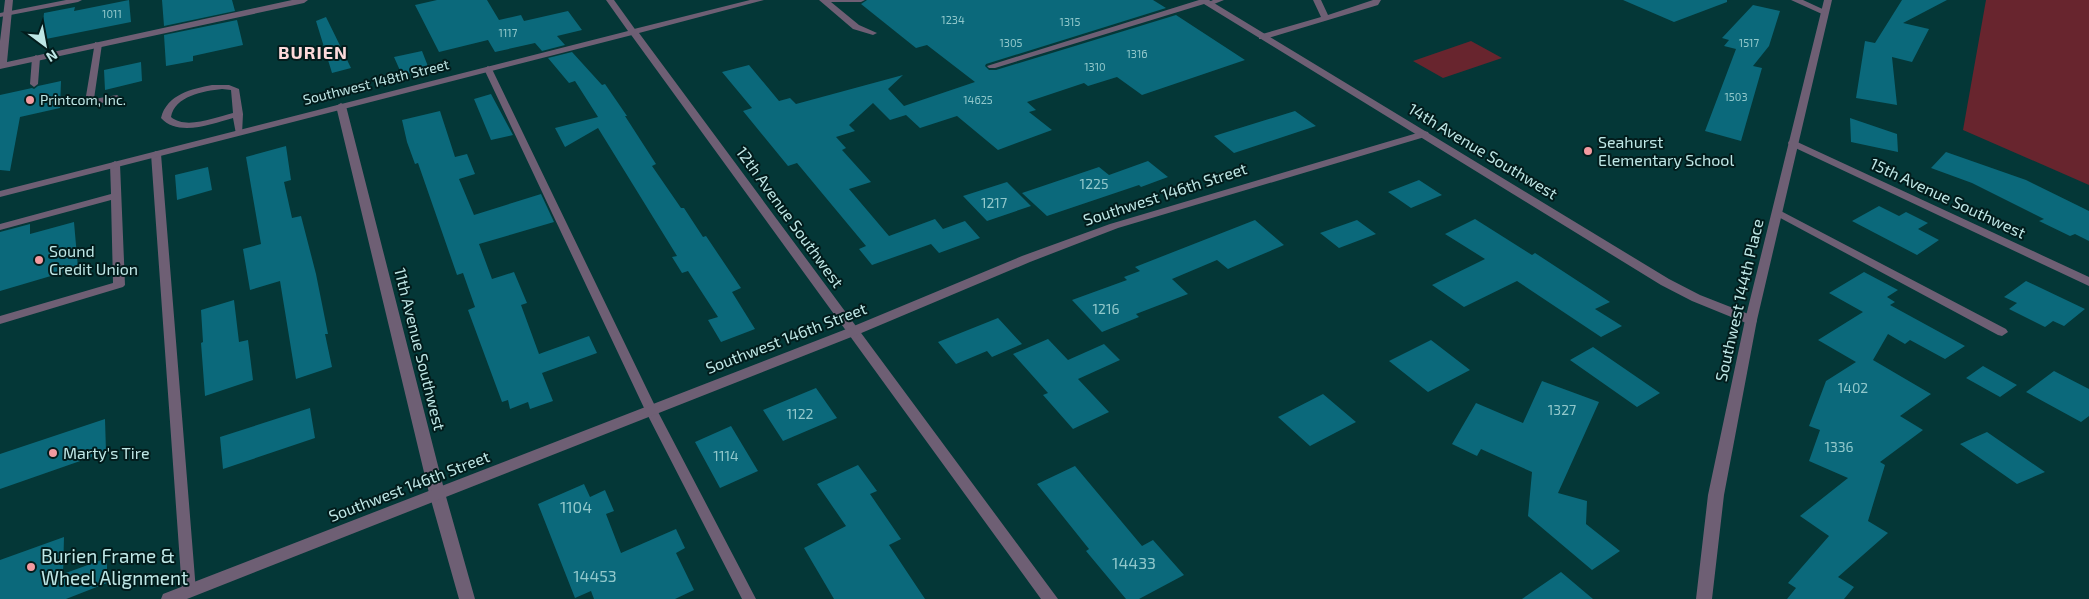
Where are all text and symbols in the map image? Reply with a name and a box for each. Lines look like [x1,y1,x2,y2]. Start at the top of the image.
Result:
house number: 1011 [102,7,122,20]
house number: 1234 [941,13,965,26]
house number: 1315 [1060,15,1080,28]
north arrow [20,20,70,70]
house number: 1117 [499,26,518,39]
house number: 1305 [999,36,1023,49]
house number: 1517 [1739,36,1760,49]
district label: BURIEN [278,41,348,63]
text: N [43,47,61,66]
house number: 1316 [1126,47,1148,60]
street label: Southwest 148th Street [301,55,451,108]
house number: 1310 [1084,60,1106,73]
house number: 1503 [1724,90,1748,103]
place label: Printcom, Inc. [40,91,126,108]
house number: 14625 [963,93,993,106]
marker: Printcom, Inc. [24,94,36,106]
street label: 14th Avenue Southwest [1405,99,1561,203]
place label: Seahurst Elementary School [1598,132,1734,169]
street label: 12th Avenue Southwest [733,142,848,291]
marker: Seahurst Elementary School [1582,145,1594,157]
street label: 15th Avenue Southwest [1868,153,2029,242]
street label: Southwest 146th Street [1081,158,1249,229]
house number: 1225 [1080,175,1108,192]
house number: 1217 [981,194,1007,211]
street label: Southwest 144th Place [1711,217,1766,383]
place label: Sound Credit Union [49,241,138,278]
marker: Sound Credit Union [33,254,45,266]
street label: 11th Avenue Southwest [391,266,450,432]
street label: Southwest 146th Street [703,298,869,377]
house number: 1216 [1092,300,1120,317]
house number: 1402 [1838,379,1868,396]
house number: 1327 [1548,401,1576,418]
house number: 1122 [787,405,814,422]
house number: 1336 [1824,438,1854,455]
place label: Marty's Tire [63,443,150,462]
street label: Southwest 146th Street [326,446,492,525]
marker: Marty's Tire [47,447,59,459]
house number: 1114 [713,447,739,464]
house number: 1104 [560,497,592,516]
place label: Burien Frame & Wheel Alignment [41,544,188,589]
house number: 14433 [1112,553,1156,572]
marker: Burien Frame & Wheel Alignment [25,561,37,573]
house number: 14453 [573,566,617,585]

